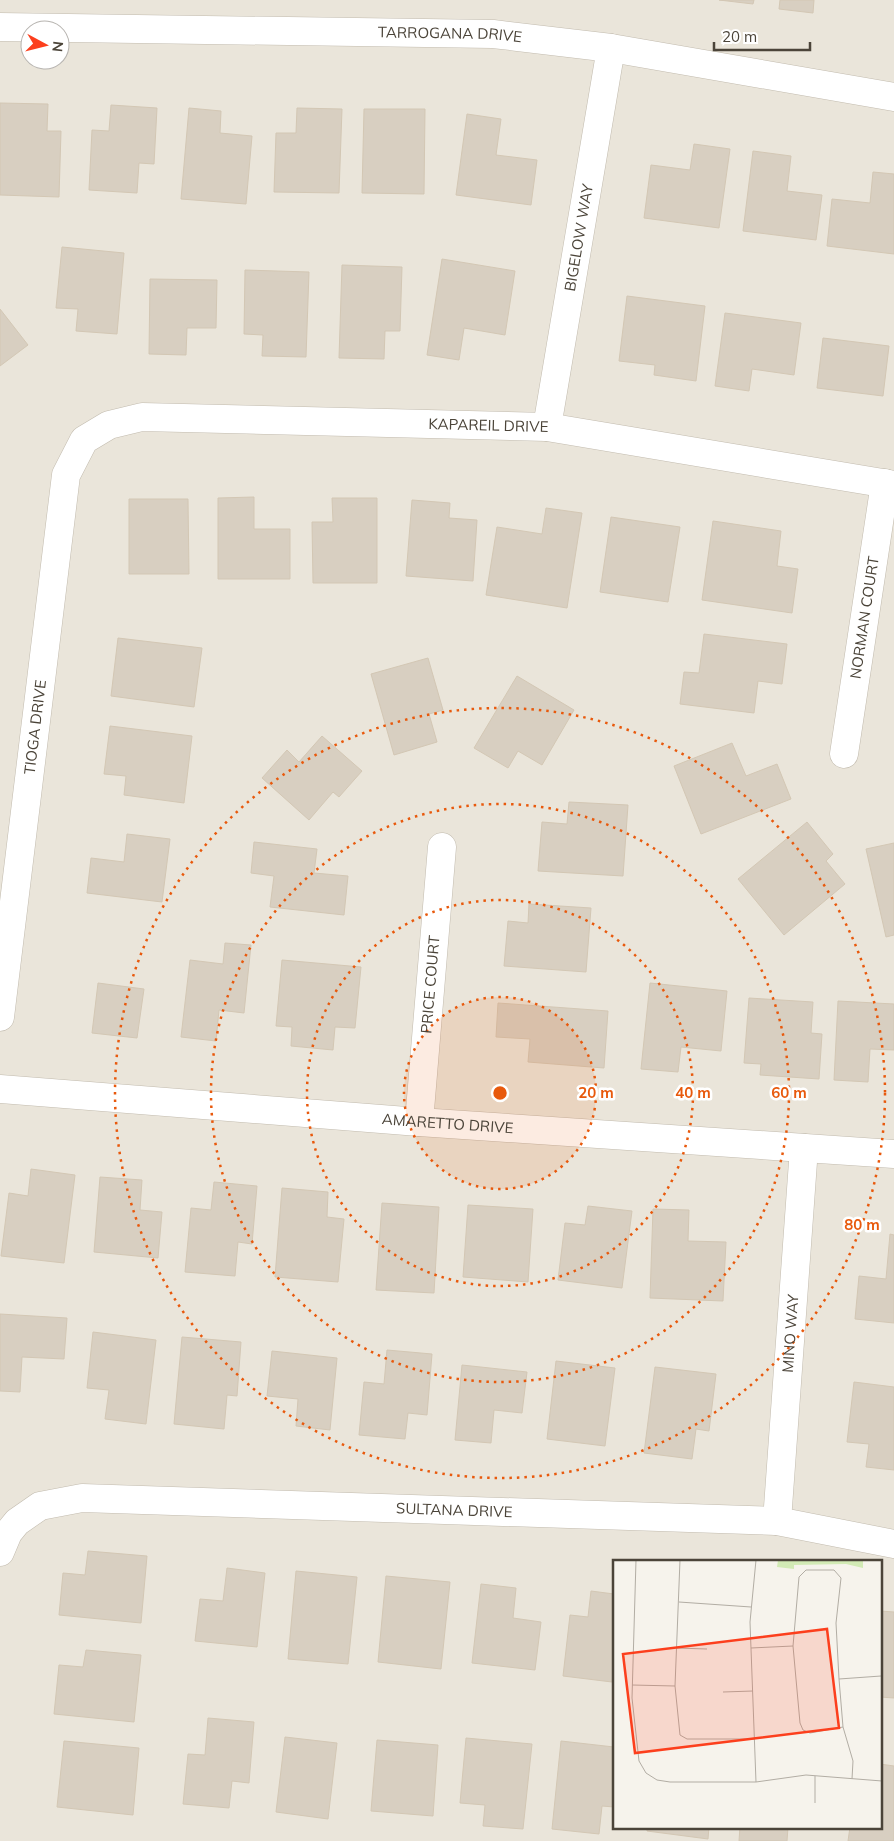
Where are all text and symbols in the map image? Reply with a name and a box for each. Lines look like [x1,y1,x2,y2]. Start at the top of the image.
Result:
north arrow [20,20,70,70]
scale bar [714,20,810,52]
street label: TARROGANA DRIVE [378,22,523,46]
text: 20 m [722,27,757,46]
text: N [48,40,67,53]
street label: BIGELOW WAY [560,182,597,293]
street label: KAPAREIL DRIVE [428,414,549,436]
street label: NORMAN COURT [845,555,883,680]
street label: TIOGA DRIVE [20,678,50,776]
street label: PRICE COURT [416,934,444,1034]
text: 20 m [578,1083,614,1102]
text: 40 m [675,1083,711,1102]
text: 60 m [771,1083,807,1102]
centre of rings [491,1084,509,1102]
street label: AMARETTO DRIVE [381,1109,514,1137]
text: 80 m [844,1215,880,1234]
street label: MINO WAY [778,1293,802,1373]
street label: SULTANA DRIVE [396,1498,513,1521]
inset map [613,1560,882,1828]

